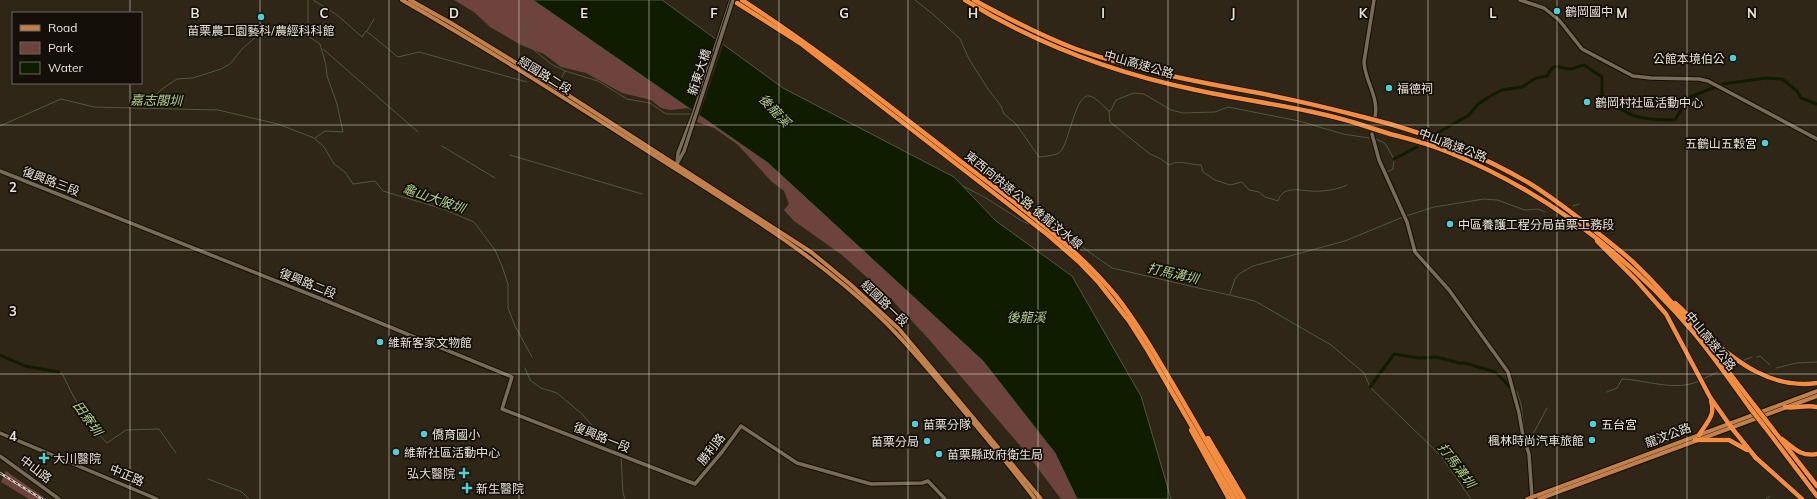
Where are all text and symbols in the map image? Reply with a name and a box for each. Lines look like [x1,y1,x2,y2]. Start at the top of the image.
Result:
place label: 鶴岡國中 [1565,4,1613,19]
text: B [191,5,200,21]
text: C [320,5,329,21]
text: D [449,5,459,21]
text: E [580,5,588,21]
text: F [710,5,718,21]
text: G [839,5,849,21]
text: H [968,5,978,21]
text: I [1101,5,1105,21]
text: J [1231,5,1235,21]
text: K [1359,5,1369,21]
text: L [1489,5,1497,21]
text: M [1616,5,1628,21]
text: N [1747,5,1757,21]
marker: 鶴岡國中 [1552,6,1562,16]
legend [12,12,142,84]
marker: 苗栗農工園藝科/農經科科館 [256,12,266,22]
text: Road [48,20,77,35]
place label: 苗栗農工園藝科/農經科科館 [187,23,335,38]
text: Park [48,40,74,55]
street label: 新東大橋 [684,47,714,97]
street label: 中山高速公路 [1102,47,1176,81]
place label: 公館本境伯公 [1653,51,1725,66]
street label: 經國路二段 [516,53,574,97]
marker: 公館本境伯公 [1728,53,1738,63]
text: Water [48,60,84,75]
place label: 福德祠 [1397,81,1433,96]
marker: 福德祠 [1384,83,1394,93]
water label: 後龍溪 [756,90,796,131]
water label: 嘉志閣圳 [130,92,184,108]
place label: 鶴岡村社區活動中心 [1595,95,1703,110]
marker: 鶴岡村社區活動中心 [1582,97,1592,107]
street label: 中山高速公路 [1417,125,1489,165]
place label: 五鶴山五穀宮 [1685,136,1757,151]
marker: 五鶴山五穀宮 [1760,138,1770,148]
street label: 東西向快速公路 後龍汶水線 [962,148,1086,252]
street label: 復興路三段 [20,163,82,199]
text: 2 [9,179,17,195]
water label: 龜山大陂圳 [401,180,469,217]
place label: 中區養護工程分局苗栗工務段 [1458,217,1614,232]
marker: 中區養護工程分局苗栗工務段 [1445,219,1455,229]
water label: 打馬溝圳 [1146,259,1202,287]
street label: 復興路二段 [277,265,339,301]
street label: 經國路一段 [858,277,912,329]
text: 3 [9,303,17,319]
street label: 中山高速公路 [1683,308,1739,374]
water label: 後龍溪 [1006,309,1047,325]
place label: 維新客家文物館 [388,335,472,350]
marker: 維新客家文物館 [375,337,385,347]
water label: 田寮圳 [70,398,107,440]
place label: 苗栗分隊 [923,417,971,432]
place label: 五台宮 [1601,417,1637,432]
street label: 復興路一段 [571,419,633,455]
marker: 苗栗分隊 [910,419,920,429]
marker: 五台宮 [1588,419,1598,429]
street label: 龍汶公路 [1643,420,1693,450]
place label: 僑育國小 [432,427,480,442]
text: 4 [9,428,17,444]
marker: 僑育國小 [419,429,429,439]
street label: 勝利路 [694,430,728,468]
place label: 楓林時尚汽車旅館 [1488,433,1584,448]
place label: 苗栗分局 [871,434,919,449]
marker: 楓林時尚汽車旅館 [1587,435,1597,445]
marker: 苗栗分局 [922,436,932,446]
water label: 打馬溝圳 [1435,439,1480,492]
place label: 維新社區活動中心 [404,445,500,460]
marker: 維新社區活動中心 [391,447,401,457]
place label: 苗栗縣政府衛生局 [947,447,1043,462]
marker: 苗栗縣政府衛生局 [934,449,944,459]
place label: 大川醫院 [53,451,101,466]
street label: 中山路 [17,452,55,486]
marker: 大川醫院 [38,452,50,464]
street label: 中正路 [107,461,147,489]
place label: 弘大醫院 [407,466,455,481]
marker: 弘大醫院 [458,467,470,479]
place label: 新生醫院 [476,481,524,496]
marker: 新生醫院 [461,482,473,494]

